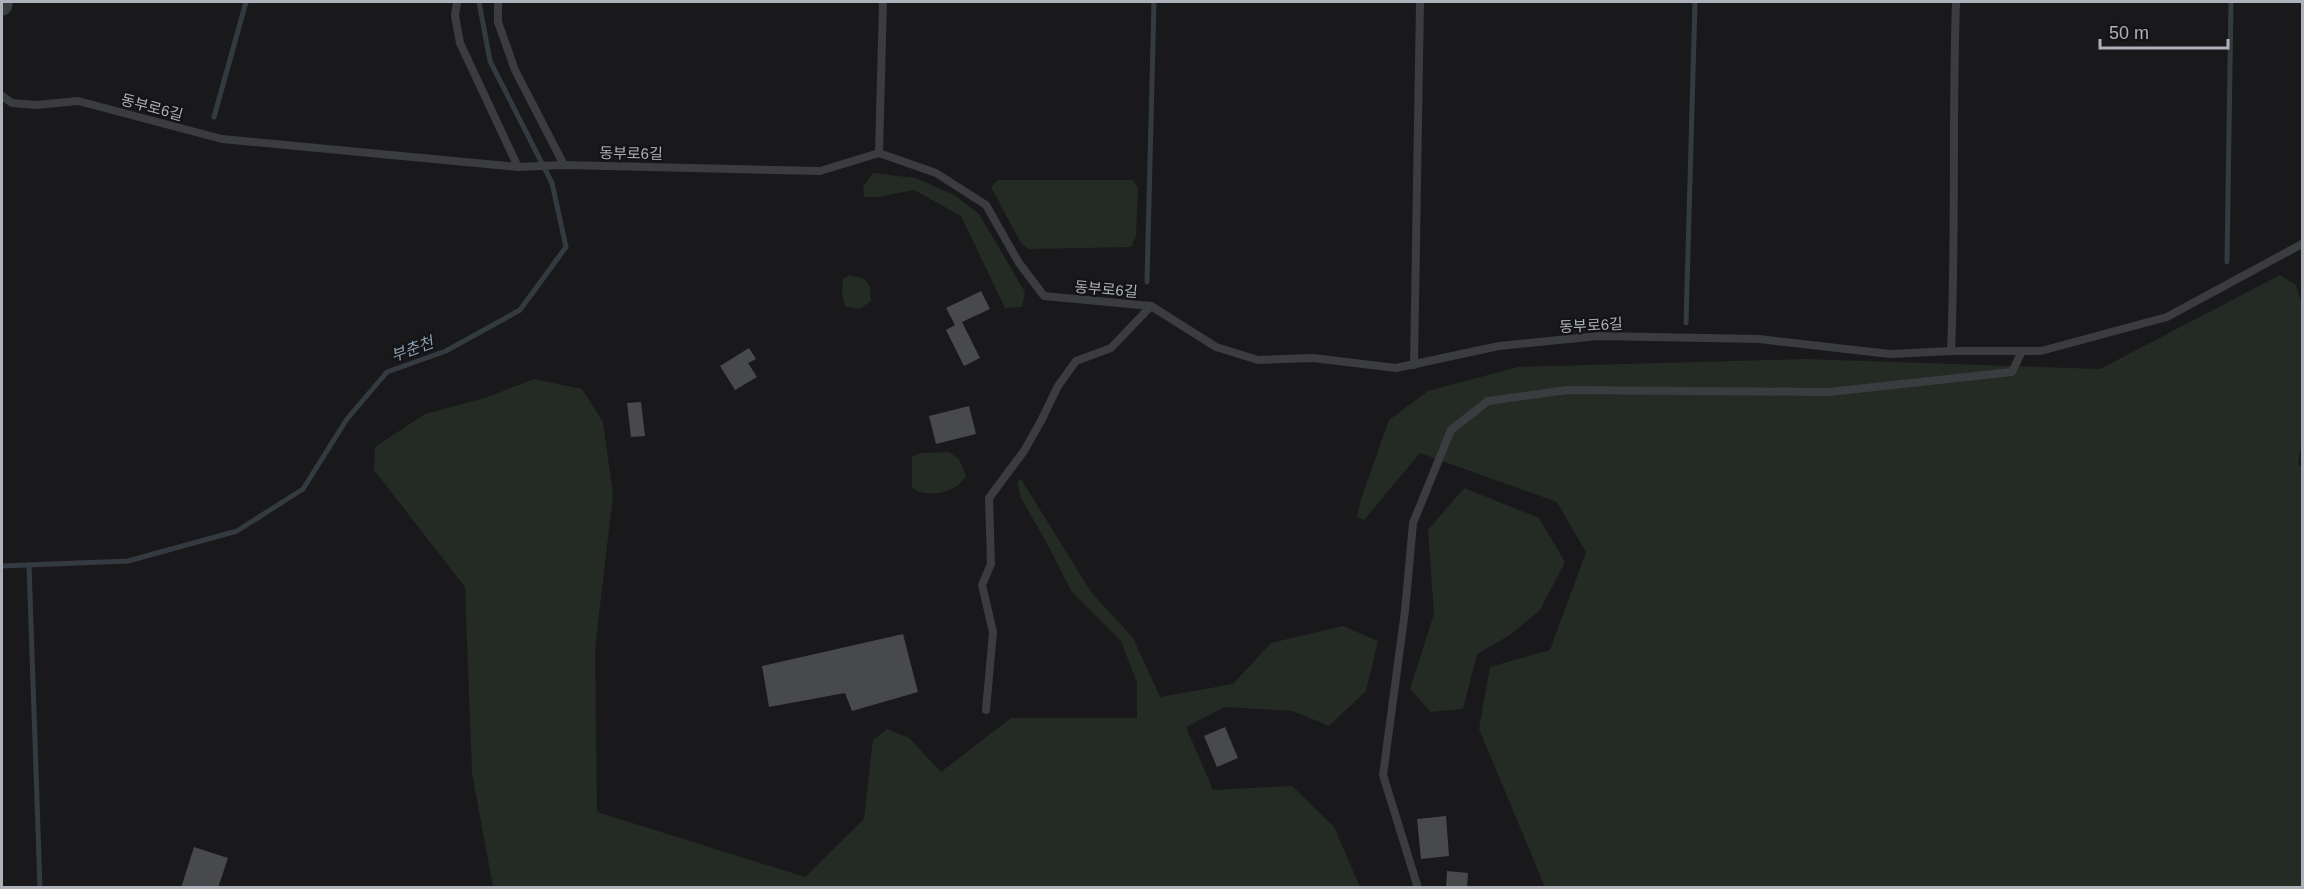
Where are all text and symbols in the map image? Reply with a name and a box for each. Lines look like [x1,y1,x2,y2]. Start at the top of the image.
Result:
scale bar [2100,12,2228,50]
text: 50 m [2109,23,2149,43]
street label: 동부로6길 [119,91,185,123]
street label: 동부로6길 [599,144,663,162]
street label: 동부로6길 [1074,278,1138,300]
street label: 동부로6길 [1559,315,1623,335]
water label: 부춘천 [388,333,438,365]

